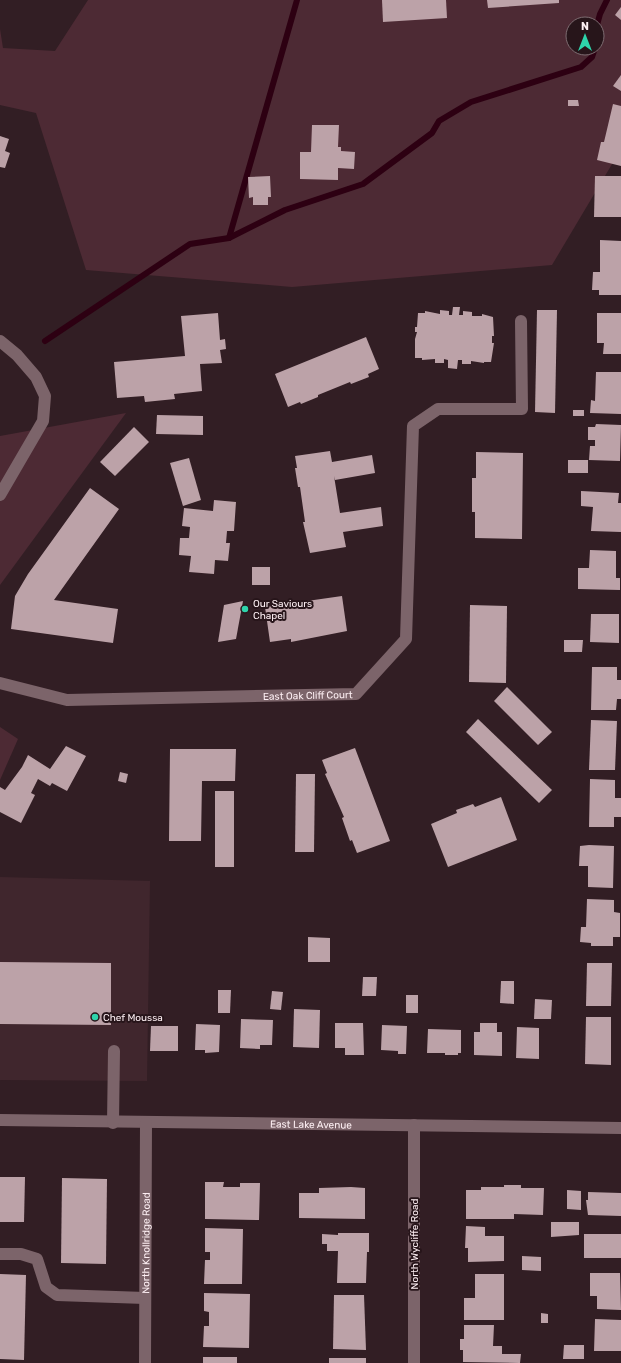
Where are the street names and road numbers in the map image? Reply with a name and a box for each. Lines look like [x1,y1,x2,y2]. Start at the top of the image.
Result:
street label: East Oak Cliff Court [263,689,353,703]
street label: East Lake Avenue [270,1118,352,1132]
street label: North Knollridge Road [140,1192,153,1294]
street label: North Wycliffe Road [409,1198,421,1290]

